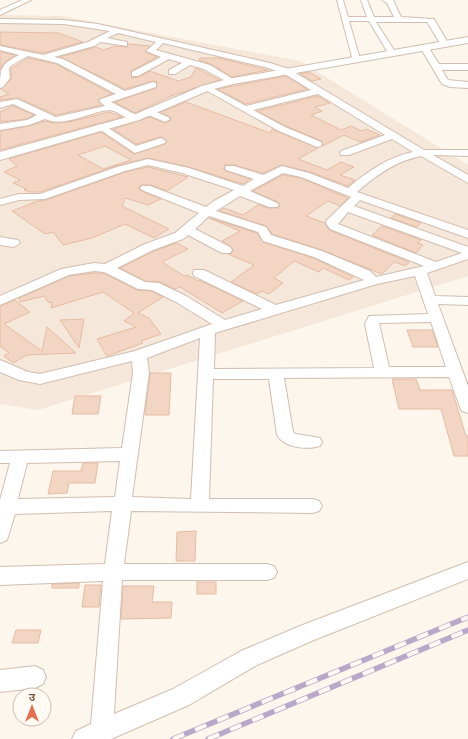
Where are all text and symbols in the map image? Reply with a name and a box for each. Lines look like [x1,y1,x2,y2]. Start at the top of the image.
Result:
north arrow [12,687,52,727]
text: उ [29,690,36,704]

